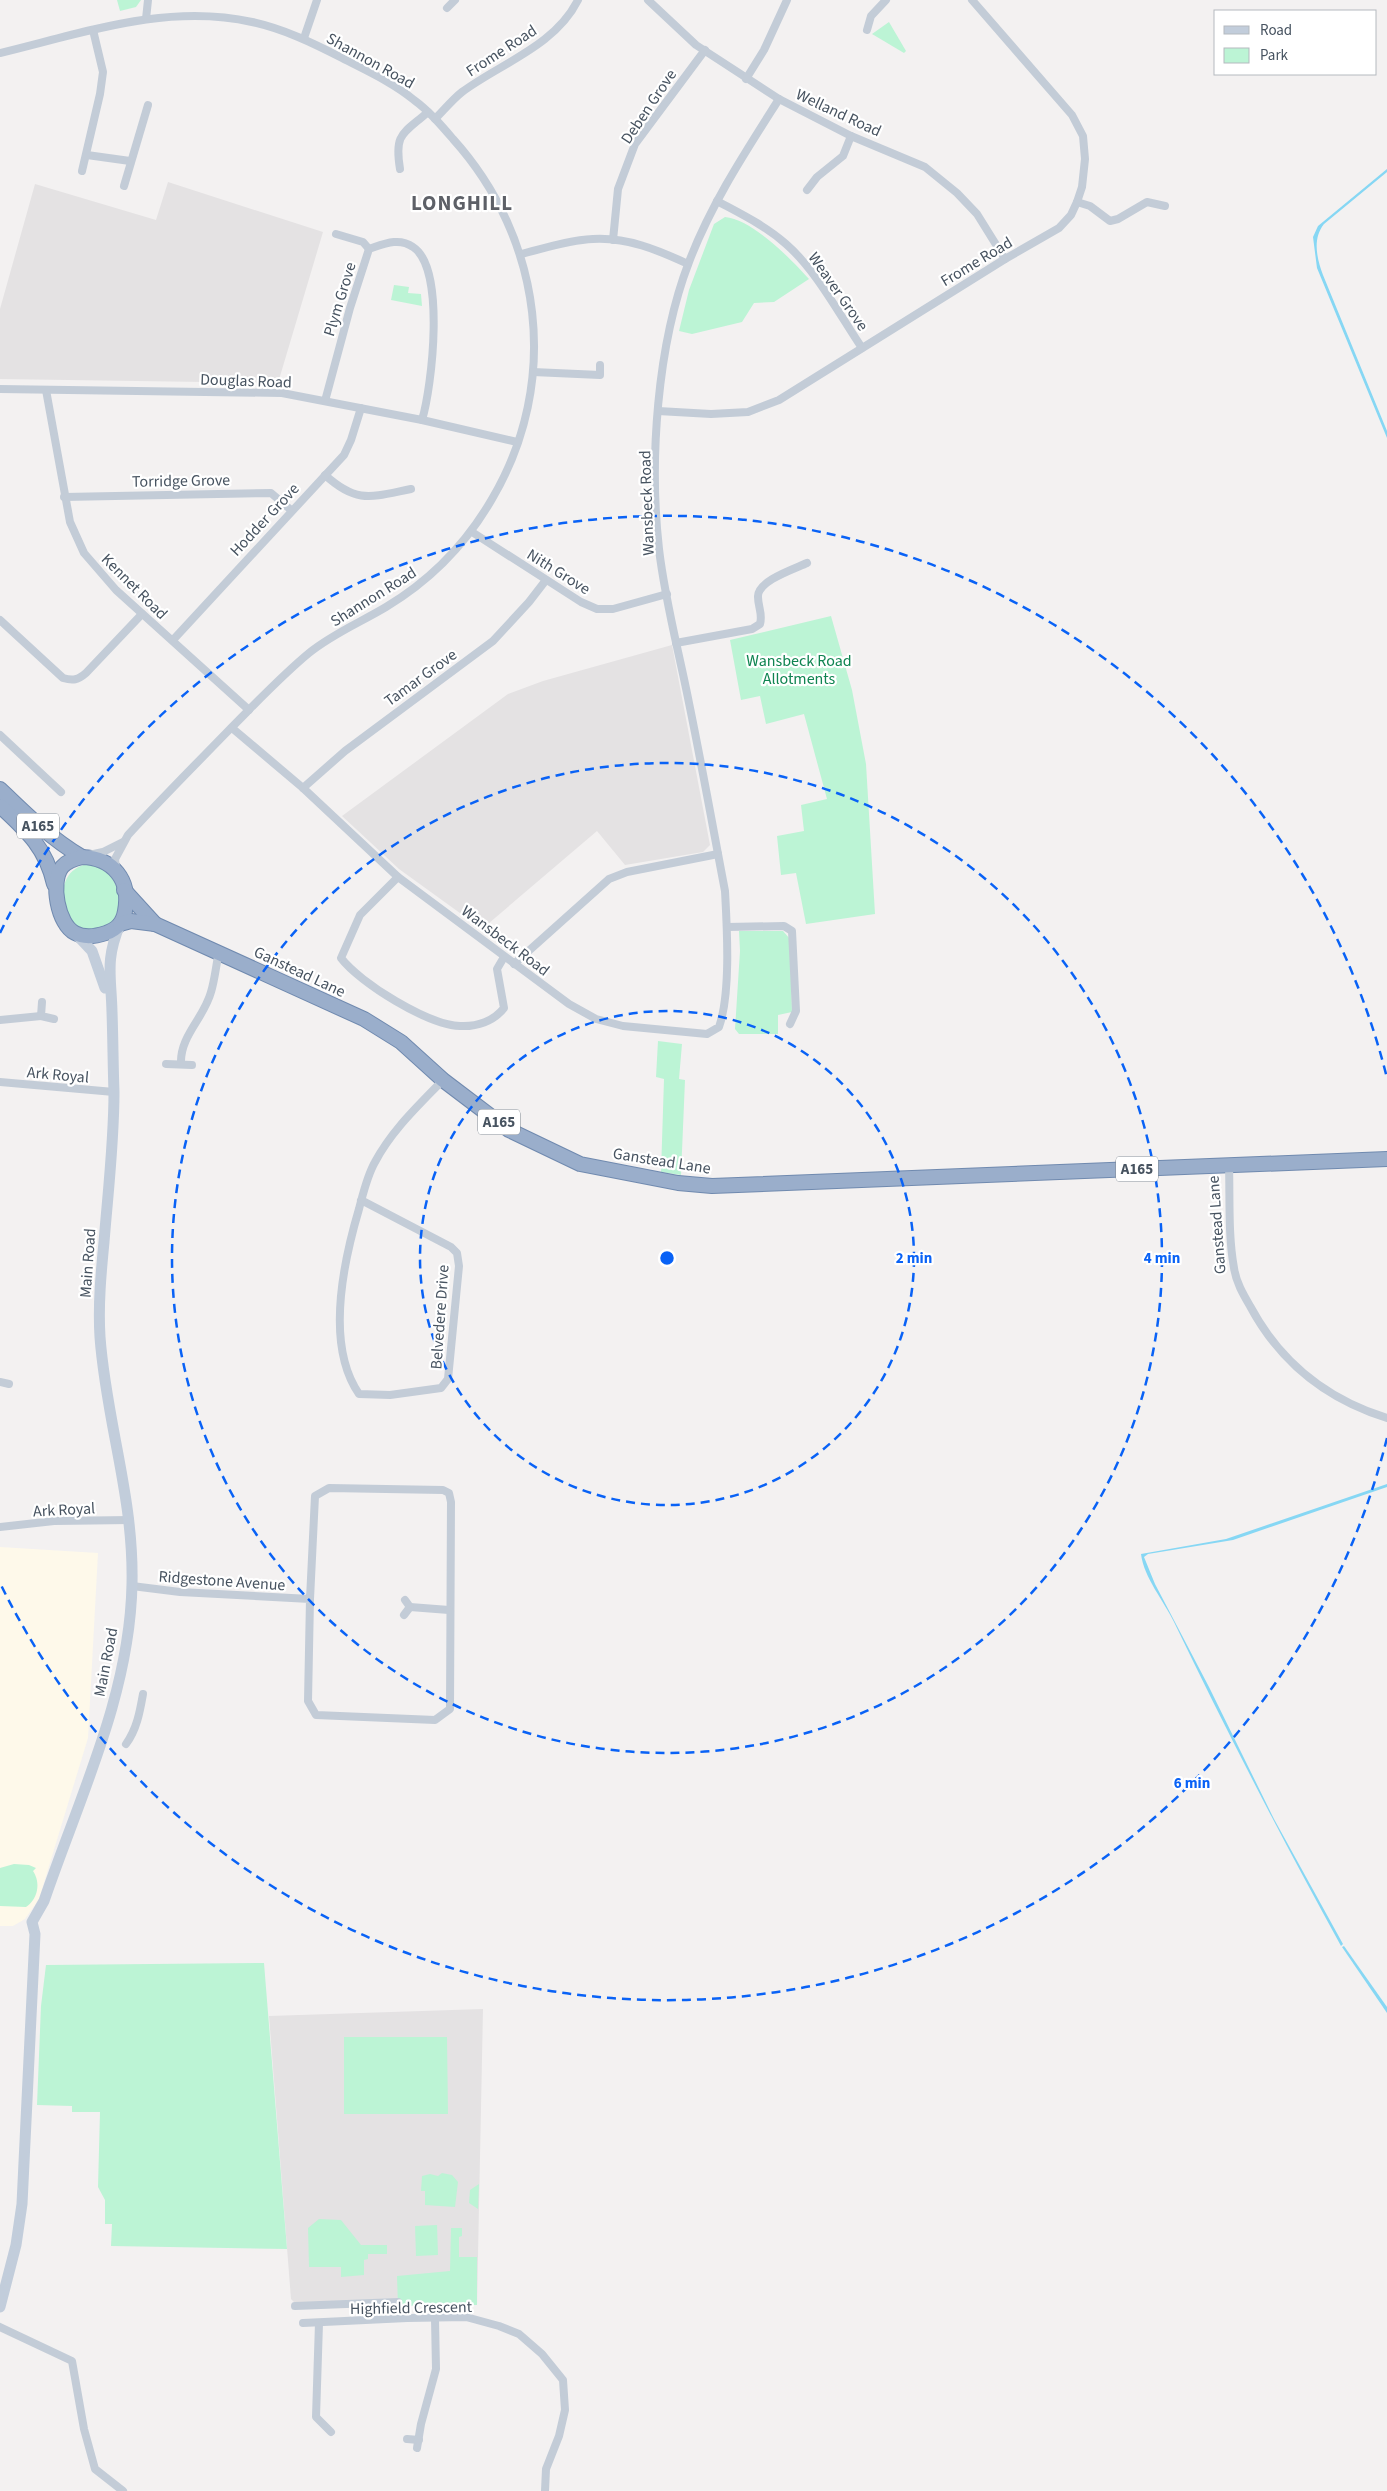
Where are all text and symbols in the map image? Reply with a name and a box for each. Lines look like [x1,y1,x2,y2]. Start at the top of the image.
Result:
legend [1214,10,1377,75]
street label: Frome Road [462,20,541,82]
text: Road [1260,20,1292,41]
street label: Shannon Road [322,28,419,94]
text: Park [1260,45,1289,66]
street label: Deben Grove [616,65,682,148]
street label: Welland Road [792,84,885,142]
district label: LONGHILL [411,188,513,218]
street label: Frome Road [936,232,1017,292]
street label: Weaver Grove [803,248,874,335]
street label: Plym Grove [318,260,362,339]
street label: Douglas Road [200,368,292,394]
street label: Wansbeck Road [634,450,660,556]
street label: Torridge Grove [132,469,230,493]
street label: Hodder Grove [225,478,304,561]
street label: Nith Grove [523,544,594,600]
street label: Kennet Road [96,549,172,625]
street label: Shannon Road [326,562,421,632]
street label: Tamar Grove [380,644,461,712]
park label: Wansbeck Road Allotments [746,650,852,690]
road number: A165 [17,814,59,838]
street label: Wansbeck Road [457,900,554,981]
street label: Ganstead Lane [250,941,349,1003]
street label: Ark Royal [26,1061,90,1089]
road number: A165 [478,1110,520,1134]
street label: Ganstead Lane [611,1142,712,1180]
road number: A165 [1116,1156,1158,1182]
street label: Ganstead Lane [1203,1175,1231,1275]
street label: Main Road [75,1227,101,1299]
text: 2 min [896,1248,932,1269]
text: 4 min [1144,1248,1180,1269]
centre of rings [658,1249,676,1267]
street label: Belvedere Drive [425,1264,455,1370]
street label: Ark Royal [32,1497,96,1523]
street label: Ridgestone Avenue [158,1566,286,1596]
street label: Main Road [89,1626,123,1699]
text: 6 min [1174,1773,1210,1794]
street label: Highfield Crescent [350,2296,473,2320]

